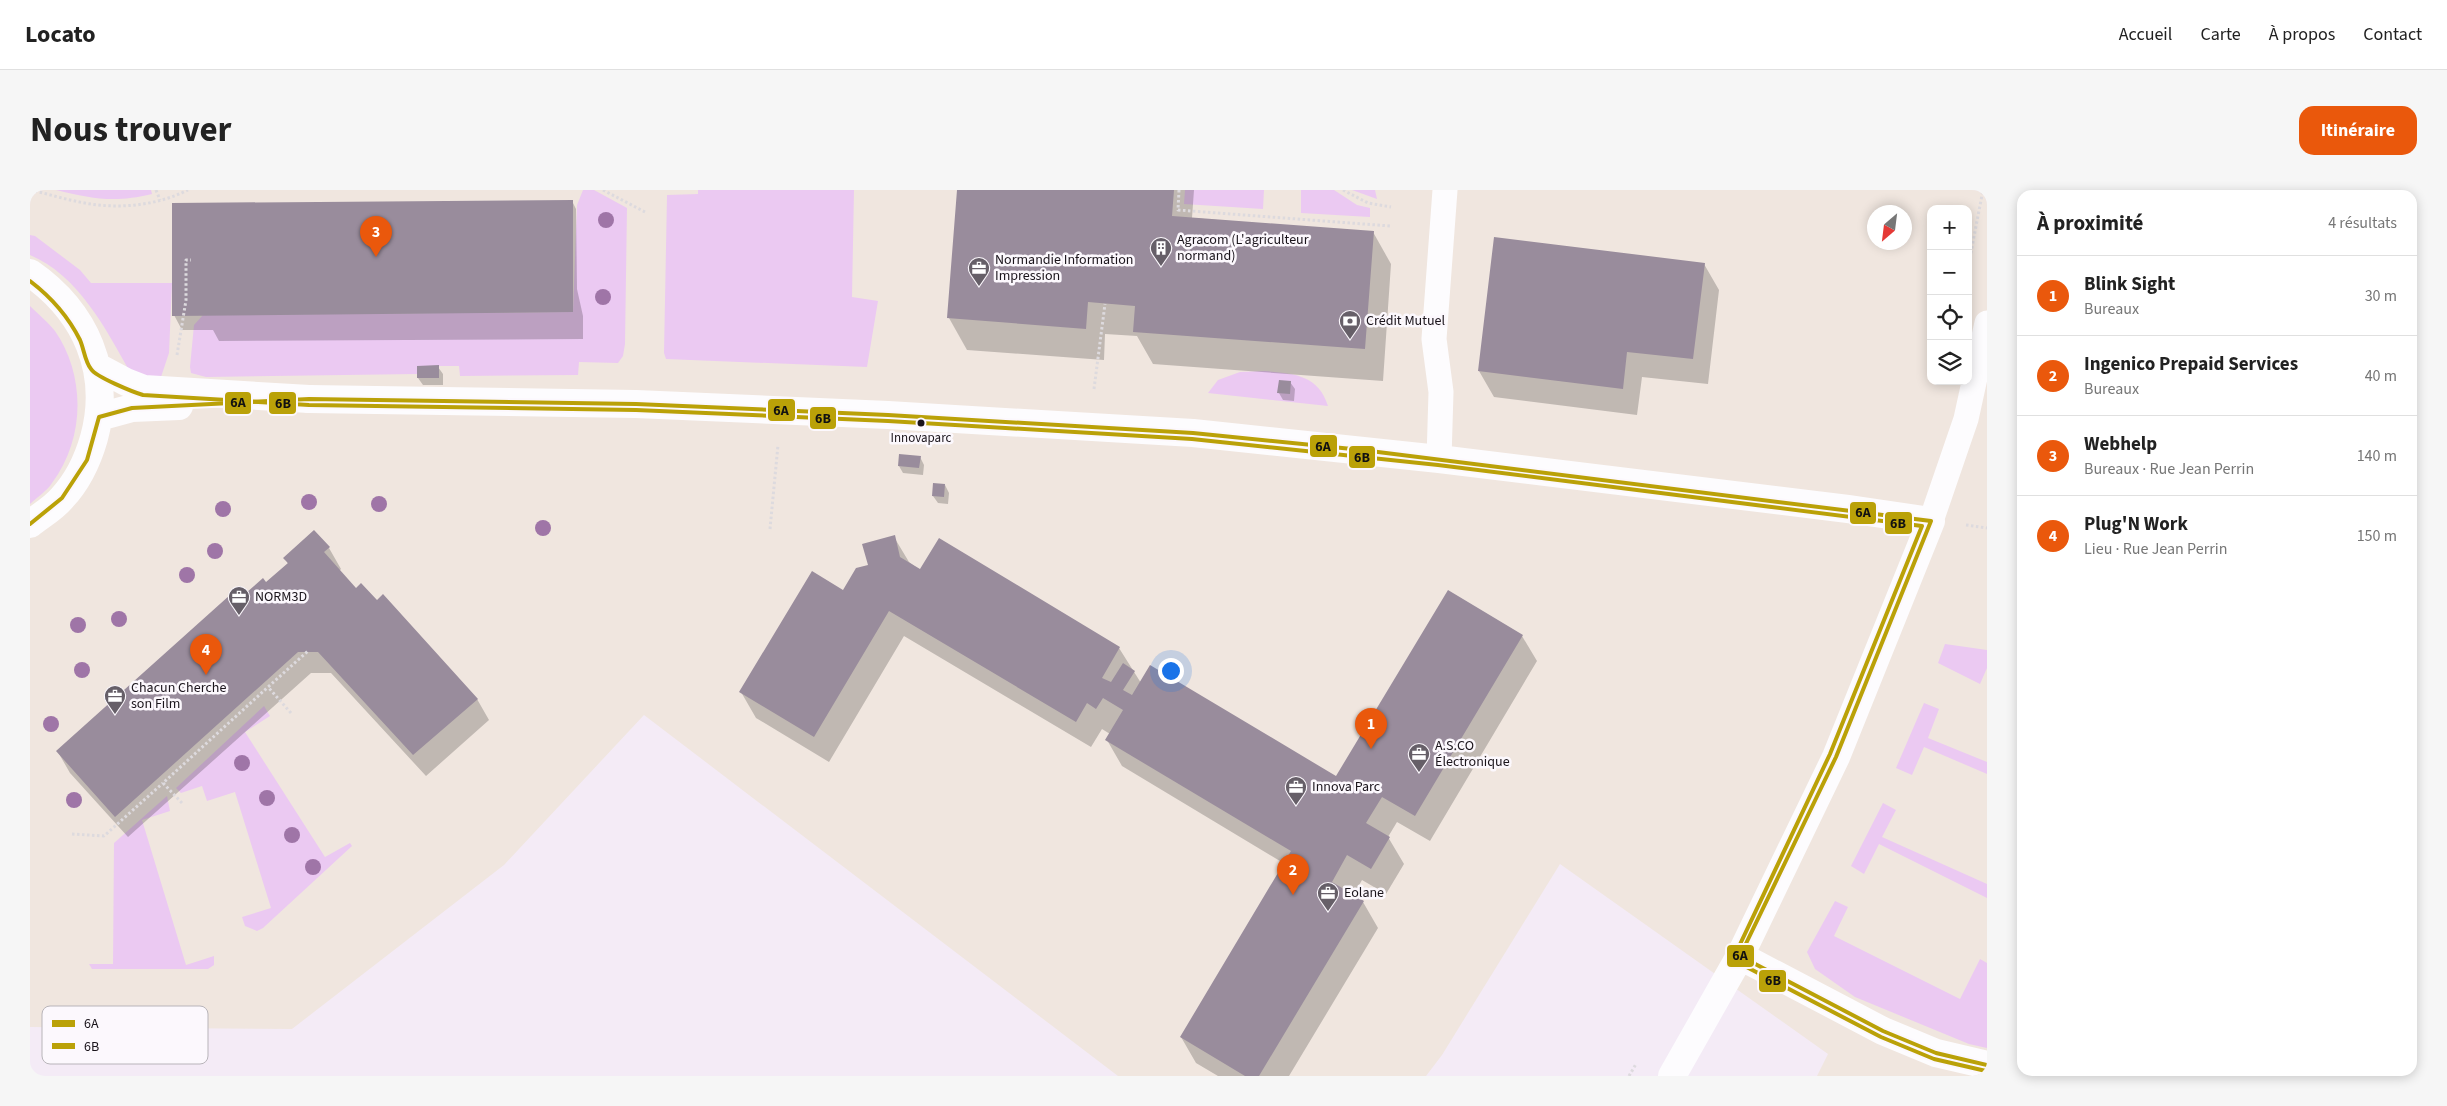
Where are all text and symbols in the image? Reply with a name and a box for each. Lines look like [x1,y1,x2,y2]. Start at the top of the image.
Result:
text: Locato [25,17,96,52]
text: Accueil [2119,22,2172,47]
text: Carte [2200,22,2241,47]
text: À propos [2269,22,2335,47]
text: Contact [2363,22,2422,47]
text: Nous trouver [30,105,231,155]
button: Itinéraire [2299,106,2417,155]
north arrow [1867,205,1912,250]
map controls [1927,205,1972,385]
button: + [1927,205,1972,250]
text: À proximité [2037,208,2143,238]
text: 4 résultats [2328,212,2397,234]
pin: 3 [360,216,392,257]
place label: Agracom (L'agriculteur normand) [1177,230,1309,266]
building icon: Agracom (L'agriculteur normand) [1149,236,1173,267]
place label: Normandie Information Impression [995,250,1133,286]
button: − [1927,250,1972,295]
office icon: Normandie Information Impression [967,256,991,287]
text: Blink Sight [2084,271,2175,298]
text: 1 [2049,285,2057,307]
text: 30 m [2365,285,2397,307]
button: locate [1927,295,1972,340]
text: Bureaux [2084,298,2139,320]
bank icon: Crédit Mutuel [1338,309,1362,340]
place label: Crédit Mutuel [1366,311,1445,331]
button: layers [1927,340,1972,385]
text: Ingenico Prepaid Services [2084,351,2298,378]
text: 2 [2049,365,2057,387]
text: 40 m [2365,365,2397,387]
text: Bureaux [2084,378,2139,400]
line badge: 6A [224,391,252,415]
line badge: 6B [268,391,297,415]
text: 6A [230,393,247,413]
text: 6B [275,394,291,414]
line badge: 6A [767,398,796,422]
text: 6A [773,401,790,421]
line badge: 6B [809,406,837,430]
text: 6B [815,409,831,429]
marker: Innovaparc [916,418,926,428]
place label: Innovaparc [891,429,952,447]
text: Webhelp [2084,431,2157,458]
line badge: 6A [1309,434,1338,458]
text: 6A [1315,437,1332,457]
line badge: 6B [1348,445,1376,469]
text: 3 [2049,445,2057,467]
text: 140 m [2357,445,2397,467]
text: 6B [1354,448,1370,468]
text: Bureaux · Rue Jean Perrin [2084,458,2254,480]
line badge: 6A [1849,501,1877,525]
text: 6A [1855,503,1872,523]
line badge: 6B [1884,511,1913,535]
text: Plug'N Work [2084,511,2188,538]
text: 6B [1890,514,1906,534]
text: 4 [2049,525,2057,547]
text: 150 m [2357,525,2397,547]
text: Lieu · Rue Jean Perrin [2084,538,2227,560]
office icon: NORM3D [227,585,251,616]
place label: NORM3D [255,587,307,607]
pin: 4 [190,634,222,675]
your location [1158,658,1184,684]
place label: Chacun Cherche son Film [131,678,226,714]
office icon: Chacun Cherche son Film [103,684,127,715]
pin: 1 [1355,708,1387,749]
place label: A.S.CO Électronique [1435,736,1510,772]
office icon: A.S.CO Électronique [1407,742,1431,773]
office icon: Innova Parc [1284,775,1308,806]
place label: Innova Parc [1312,777,1381,797]
pin: 2 [1277,854,1309,895]
office icon: Eolane [1316,881,1340,912]
place label: Eolane [1344,883,1384,903]
line badge: 6A [1726,944,1755,968]
text: 6A [1732,946,1749,966]
line badge: 6B [1758,969,1787,993]
text: 6B [1765,971,1781,991]
legend [42,1006,208,1064]
text: 6A [84,1014,99,1034]
text: 6B [84,1037,99,1057]

